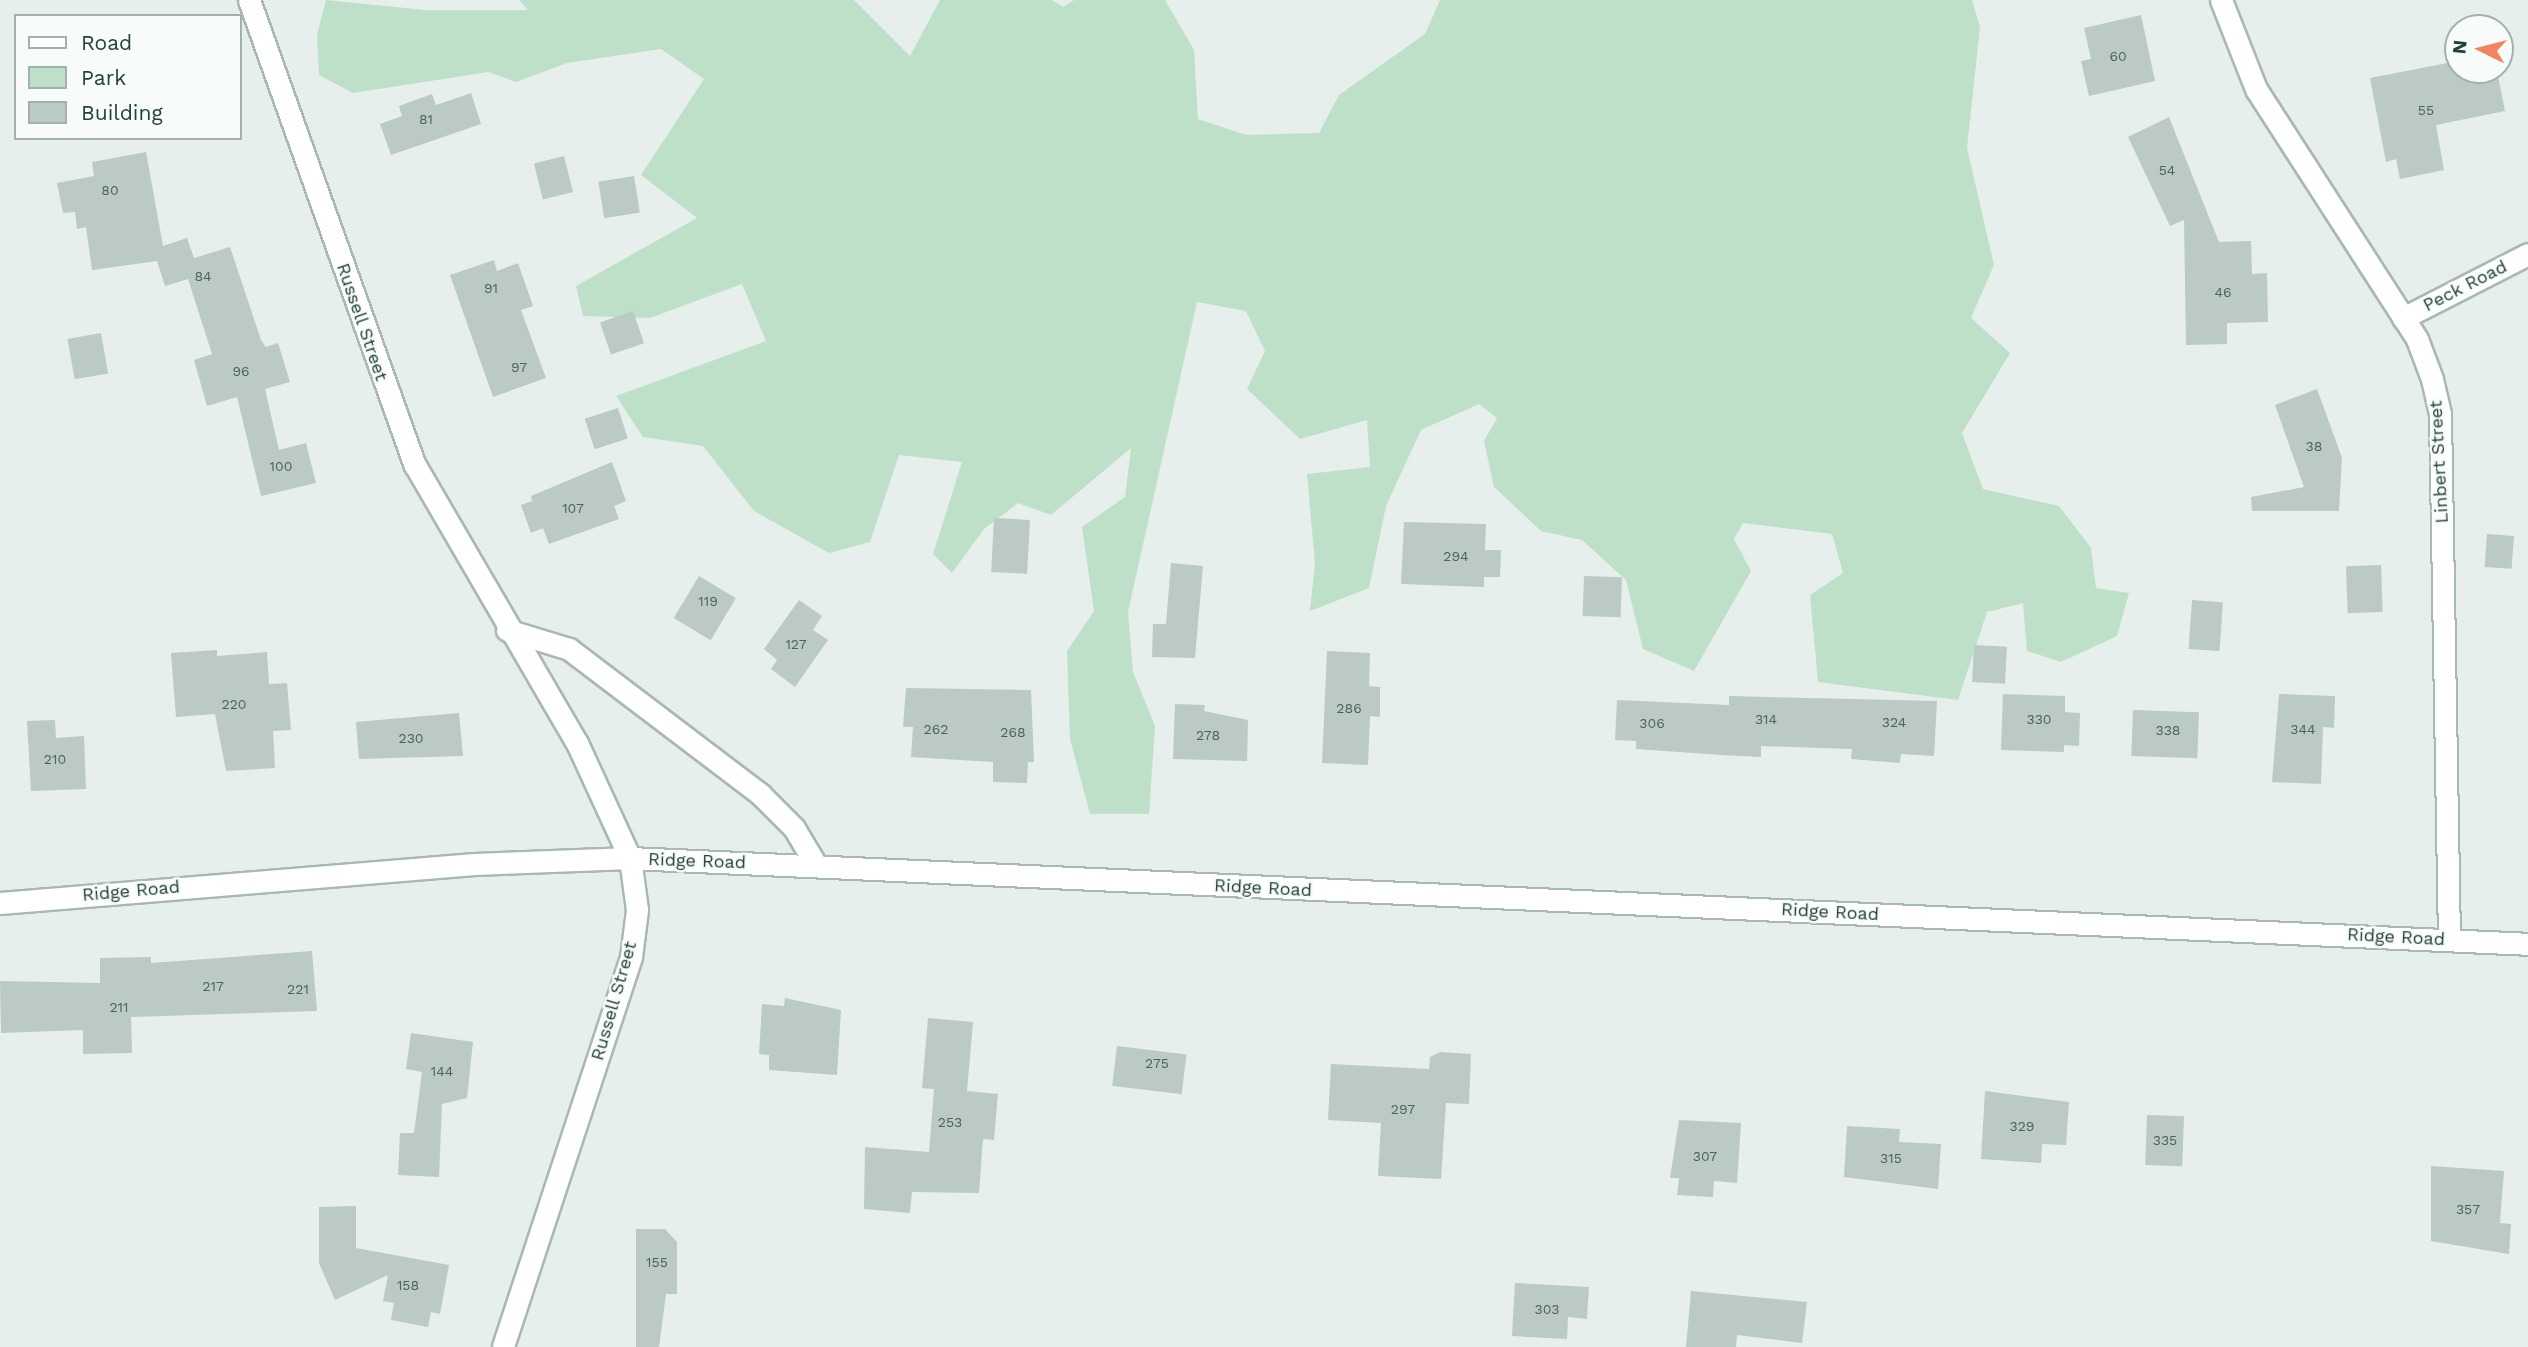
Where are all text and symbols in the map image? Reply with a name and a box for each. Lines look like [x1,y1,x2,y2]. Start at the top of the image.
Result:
legend [14,14,242,140]
north arrow [2444,14,2514,84]
text: Road [81,30,132,55]
text: N [2447,39,2472,55]
house number: 60 [2109,48,2127,64]
text: Park [81,65,126,90]
text: Building [81,100,163,125]
house number: 55 [2418,102,2434,118]
house number: 81 [419,111,433,127]
house number: 54 [2159,162,2175,178]
house number: 80 [101,182,119,198]
street label: Peck Road [2419,256,2511,316]
street label: Russell Street [332,260,392,384]
house number: 84 [194,268,212,284]
house number: 91 [484,280,498,296]
house number: 46 [2214,284,2232,300]
house number: 97 [511,359,527,375]
house number: 96 [232,363,250,379]
street label: Linbert Street [2425,400,2453,524]
house number: 38 [2306,438,2322,454]
house number: 100 [270,458,292,474]
house number: 107 [562,500,584,516]
house number: 294 [1443,548,1469,564]
house number: 119 [698,593,718,609]
house number: 127 [785,636,807,652]
house number: 220 [221,696,247,712]
house number: 286 [1336,700,1362,716]
house number: 314 [1755,711,1777,727]
house number: 330 [2026,711,2052,727]
house number: 324 [1882,714,1906,730]
house number: 306 [1639,715,1665,731]
house number: 262 [924,721,948,737]
house number: 344 [2290,721,2316,737]
house number: 338 [2156,722,2180,738]
house number: 268 [1000,724,1026,740]
house number: 278 [1196,727,1220,743]
house number: 230 [398,730,424,746]
house number: 210 [44,751,66,767]
street label: Ridge Road [648,848,746,874]
street label: Ridge Road [1214,875,1312,901]
street label: Ridge Road [81,876,181,906]
street label: Ridge Road [1781,899,1879,925]
street label: Ridge Road [2347,924,2445,950]
street label: Russell Street [587,939,641,1063]
house number: 217 [202,978,224,994]
house number: 221 [287,981,309,997]
house number: 211 [109,999,129,1015]
house number: 275 [1145,1055,1169,1071]
house number: 144 [431,1063,453,1079]
house number: 297 [1391,1101,1415,1117]
house number: 253 [938,1114,962,1130]
house number: 329 [2010,1118,2034,1134]
house number: 335 [2153,1132,2177,1148]
house number: 307 [1693,1148,1717,1164]
house number: 315 [1880,1150,1902,1166]
house number: 357 [2456,1201,2480,1217]
house number: 155 [646,1254,668,1270]
house number: 158 [397,1277,419,1293]
house number: 303 [1535,1301,1559,1317]

